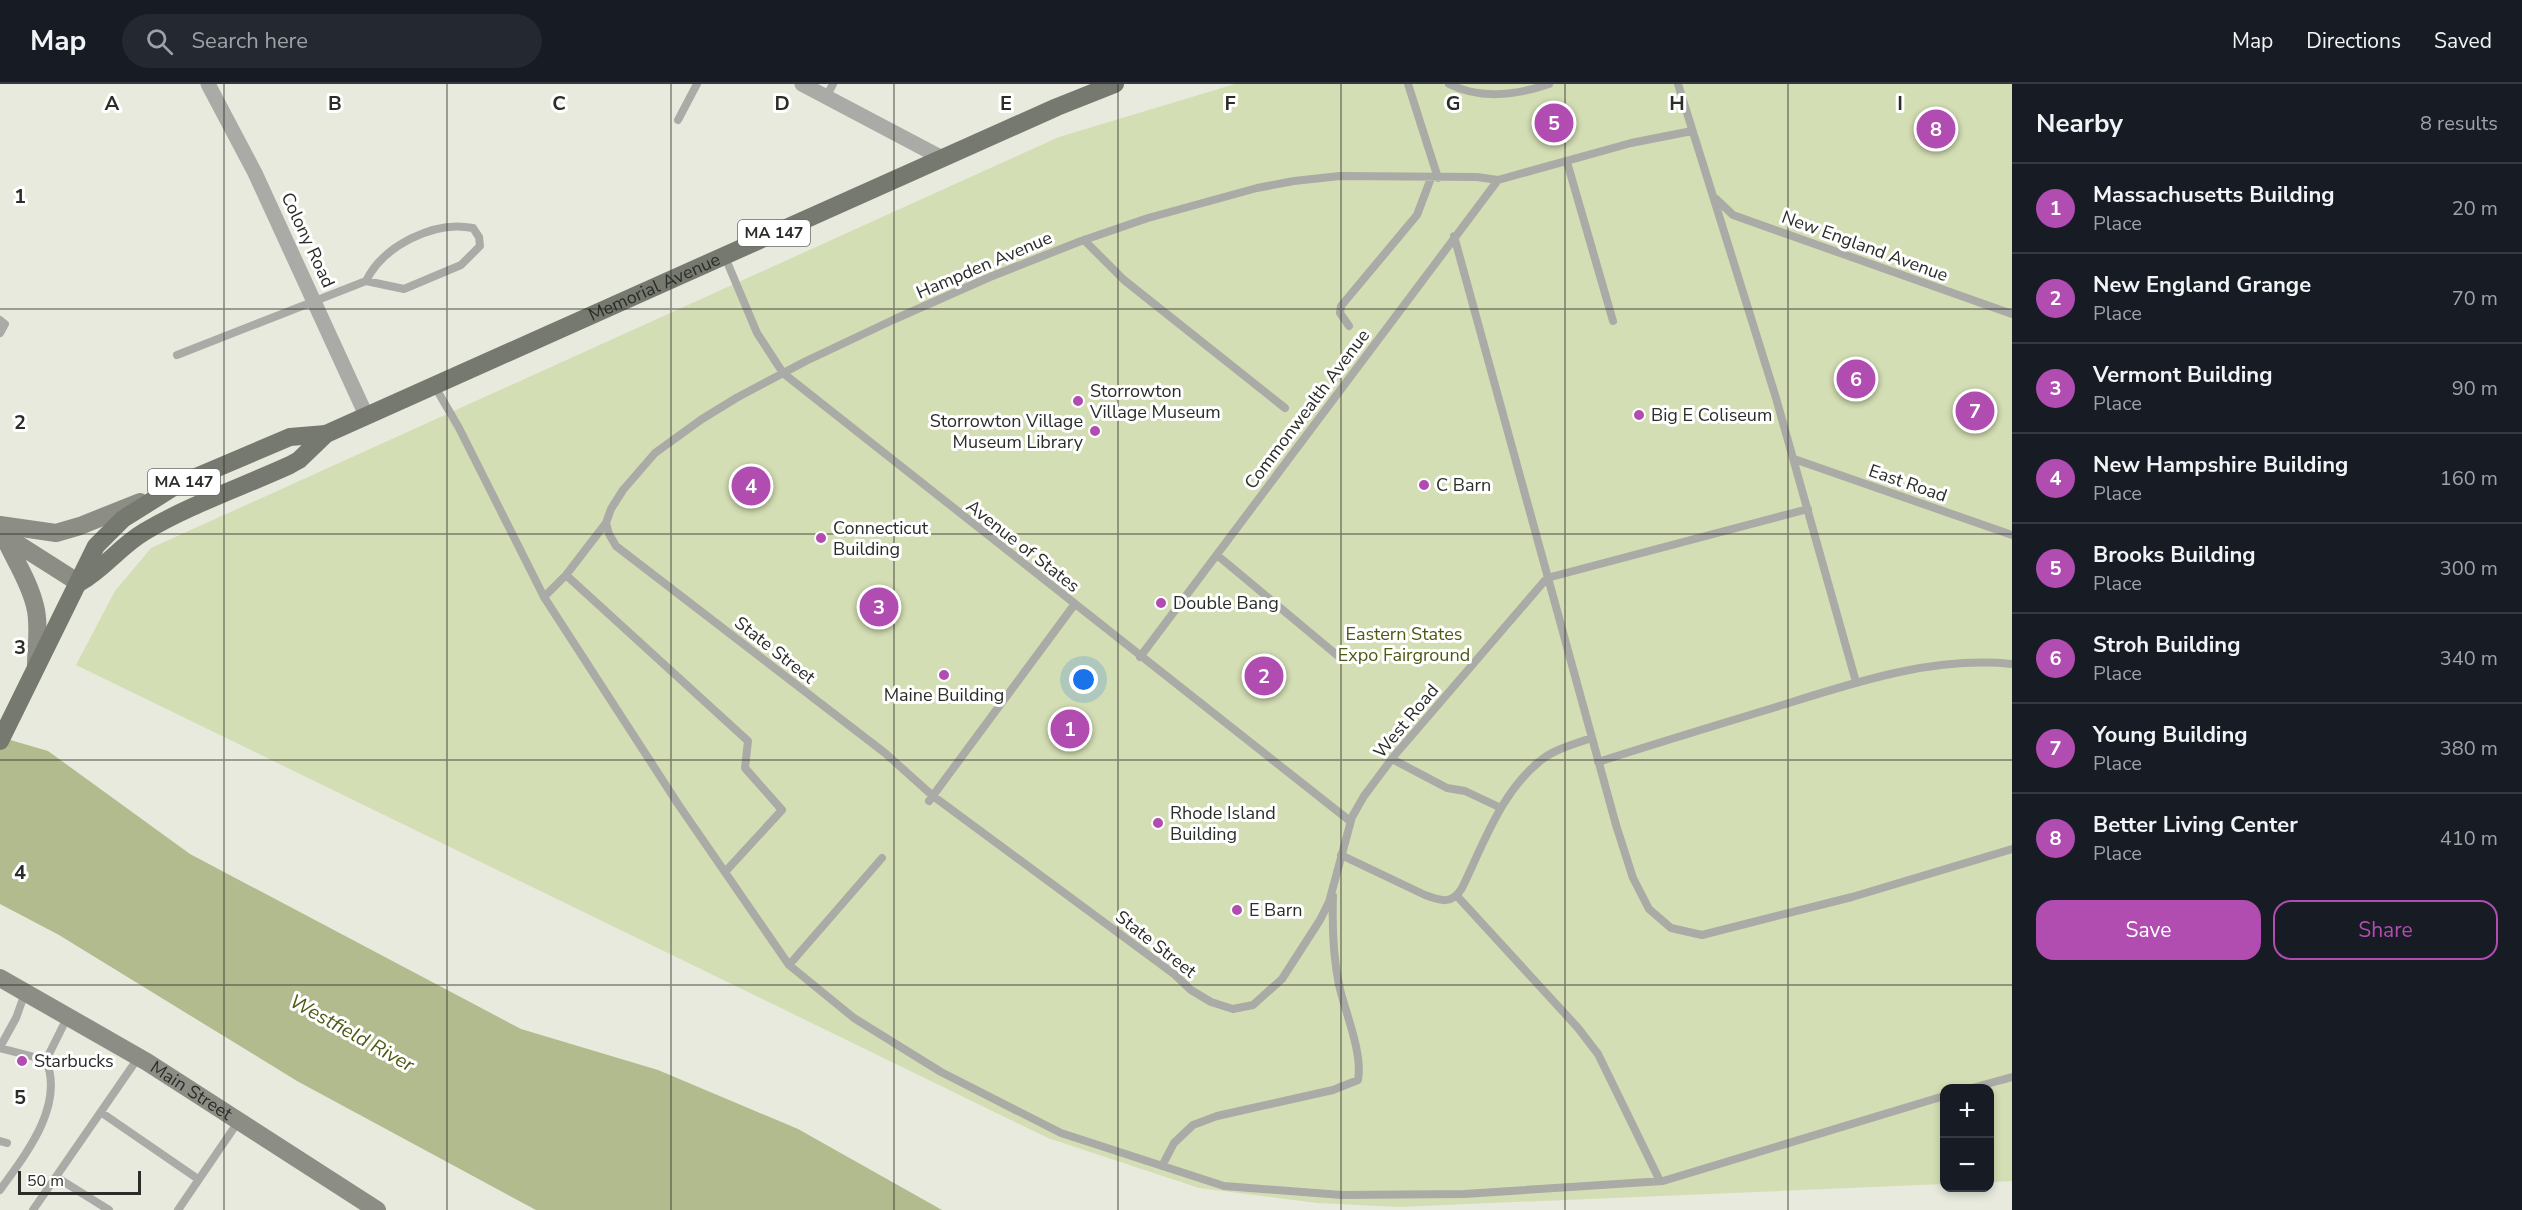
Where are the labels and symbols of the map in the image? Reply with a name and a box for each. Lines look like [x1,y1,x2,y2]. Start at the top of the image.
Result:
text: A [105,90,120,117]
text: B [328,90,342,117]
text: C [552,90,566,117]
text: D [774,90,790,117]
text: E [1000,90,1012,117]
text: F [1224,90,1236,117]
text: G [1446,90,1460,117]
text: H [1669,90,1685,117]
text: I [1897,90,1903,117]
pin: 5 [1534,100,1574,146]
pin: 8 [1916,106,1956,152]
text: 1 [14,183,26,210]
street label: Colony Road [275,188,341,292]
street label: New England Avenue [1779,205,1951,287]
road number: MA 147 [738,220,810,246]
street label: Hampden Avenue [912,226,1056,304]
street label: Memorial Avenue [585,247,724,327]
street label: Commonwealth Avenue [1239,324,1375,494]
pin: 6 [1836,356,1876,402]
place label: Storrowton Village Museum [1089,379,1221,424]
pin: 7 [1956,388,1994,434]
marker: Storrowton Village Museum [1071,394,1085,408]
place label: Big E Coliseum [1651,403,1772,427]
marker: Big E Coliseum [1632,408,1646,422]
text: 2 [14,409,26,436]
place label: Storrowton Village Museum Library [930,409,1084,454]
marker: Storrowton Village Museum Library [1088,424,1102,438]
street label: East Road [1866,458,1950,508]
pin: 4 [732,464,771,508]
road number: MA 147 [148,469,220,495]
place label: C Barn [1436,473,1491,497]
marker: C Barn [1417,478,1431,492]
street label: Avenue of States [961,494,1085,598]
place label: Connecticut Building [833,516,929,561]
marker: Connecticut Building [814,531,828,545]
pin: 3 [860,584,898,630]
place label: Double Bang [1173,591,1279,615]
marker: Double Bang [1154,596,1168,610]
street label: State Street [730,611,821,690]
park label: Eastern States Expo Fairground [1338,622,1470,667]
text: 3 [14,634,26,661]
pin: 2 [1244,654,1284,698]
your location [1069,665,1098,694]
marker: Maine Building [937,668,951,682]
street label: West Road [1368,679,1444,763]
place label: Maine Building [884,683,1004,707]
pin: 1 [1050,706,1090,752]
place label: Rhode Island Building [1170,801,1276,846]
marker: Rhode Island Building [1151,816,1165,830]
text: 4 [14,859,26,886]
place label: E Barn [1249,898,1303,922]
marker: E Barn [1230,903,1244,917]
street label: State Street [1111,905,1202,984]
water label: Westfield River [285,988,420,1079]
place label: Starbucks [34,1049,114,1073]
marker: Starbucks [15,1054,29,1068]
street label: Main Street [146,1055,238,1126]
text: 5 [14,1084,26,1111]
scale bar [18,1168,141,1196]

